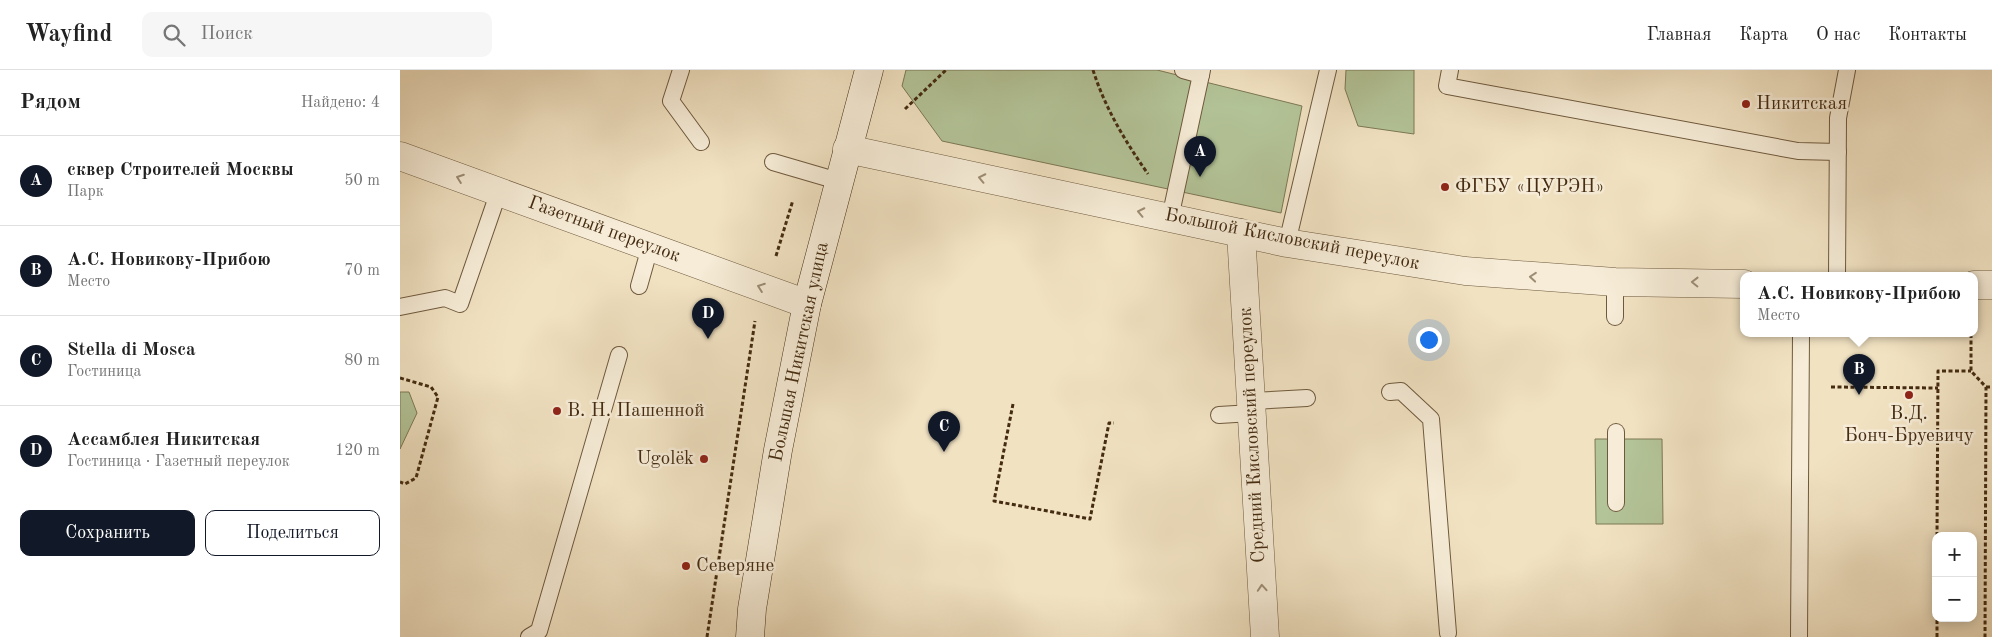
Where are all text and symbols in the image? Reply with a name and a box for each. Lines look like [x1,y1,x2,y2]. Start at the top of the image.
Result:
search box [142,12,492,57]
icon: search [160,21,188,49]
text: Wayfind [25,23,112,47]
text: Поиск [200,25,253,44]
text: Главная [1647,26,1711,44]
text: Карта [1739,26,1788,44]
text: О нас [1816,26,1860,44]
text: Контакты [1888,26,1967,44]
text: Рядом [20,92,81,113]
text: Найдено: 4 [301,95,380,111]
place label: Никитская [1756,95,1847,114]
marker: Никитская [1740,98,1752,110]
pin: A [1184,136,1216,177]
text: сквер Строителей Москвы [67,161,294,180]
text: A [30,173,42,189]
text: 50 m [344,173,380,189]
one-way arrow [978,173,987,184]
one-way arrow [457,174,465,184]
place label: ФГБУ «ЦУРЭН» [1455,178,1604,197]
marker: ФГБУ «ЦУРЭН» [1439,181,1451,193]
text: Парк [67,184,104,200]
street label: Газетный переулок [525,194,683,267]
street label: Большой Кисловский переулок [1163,206,1421,274]
one-way arrow [1137,207,1146,217]
street label: Большая Никитская улица [767,240,833,464]
text: А.С. Новикову-Прибою [67,251,271,270]
text: B [30,263,42,279]
text: 70 m [344,263,380,279]
one-way arrow [1529,272,1537,283]
popup [1740,272,1978,337]
text: Место [67,274,110,290]
one-way arrow [1691,277,1699,288]
one-way arrow [757,283,766,293]
text: А.С. Новикову-Прибою [1757,285,1961,304]
pin: D [692,298,724,339]
street label: Средний Кисловский переулок [1237,306,1269,563]
text: Место [1757,308,1800,324]
your location [1416,327,1442,353]
text: Stella di Mosca [67,341,196,360]
text: C [31,353,41,369]
text: 80 m [344,353,380,369]
pin: B [1843,354,1875,395]
text: Гостиница [67,364,141,380]
marker: В.Д. Бонч-Бруевичу [1903,389,1915,401]
place label: В. Н. Пашенной [567,402,704,421]
marker: В. Н. Пашенной [551,405,563,417]
place label: В.Д. Бонч-Бруевичу [1844,405,1974,446]
pin: C [928,411,960,452]
text: Ассамблея Никитская [67,431,260,450]
text: D [30,443,42,459]
text: 120 m [335,443,380,459]
place label: Ugolёk [637,450,694,469]
marker: Ugolёk [698,453,710,465]
text: Гостиница · Газетный переулок [67,454,290,470]
button: Сохранить [20,510,195,556]
button: Поделиться [205,510,380,556]
map controls [1932,532,1977,622]
button: + [1932,532,1977,577]
place label: Северяне [696,557,774,576]
marker: Северяне [680,560,692,572]
button: − [1932,577,1977,622]
one-way arrow [1257,584,1268,592]

